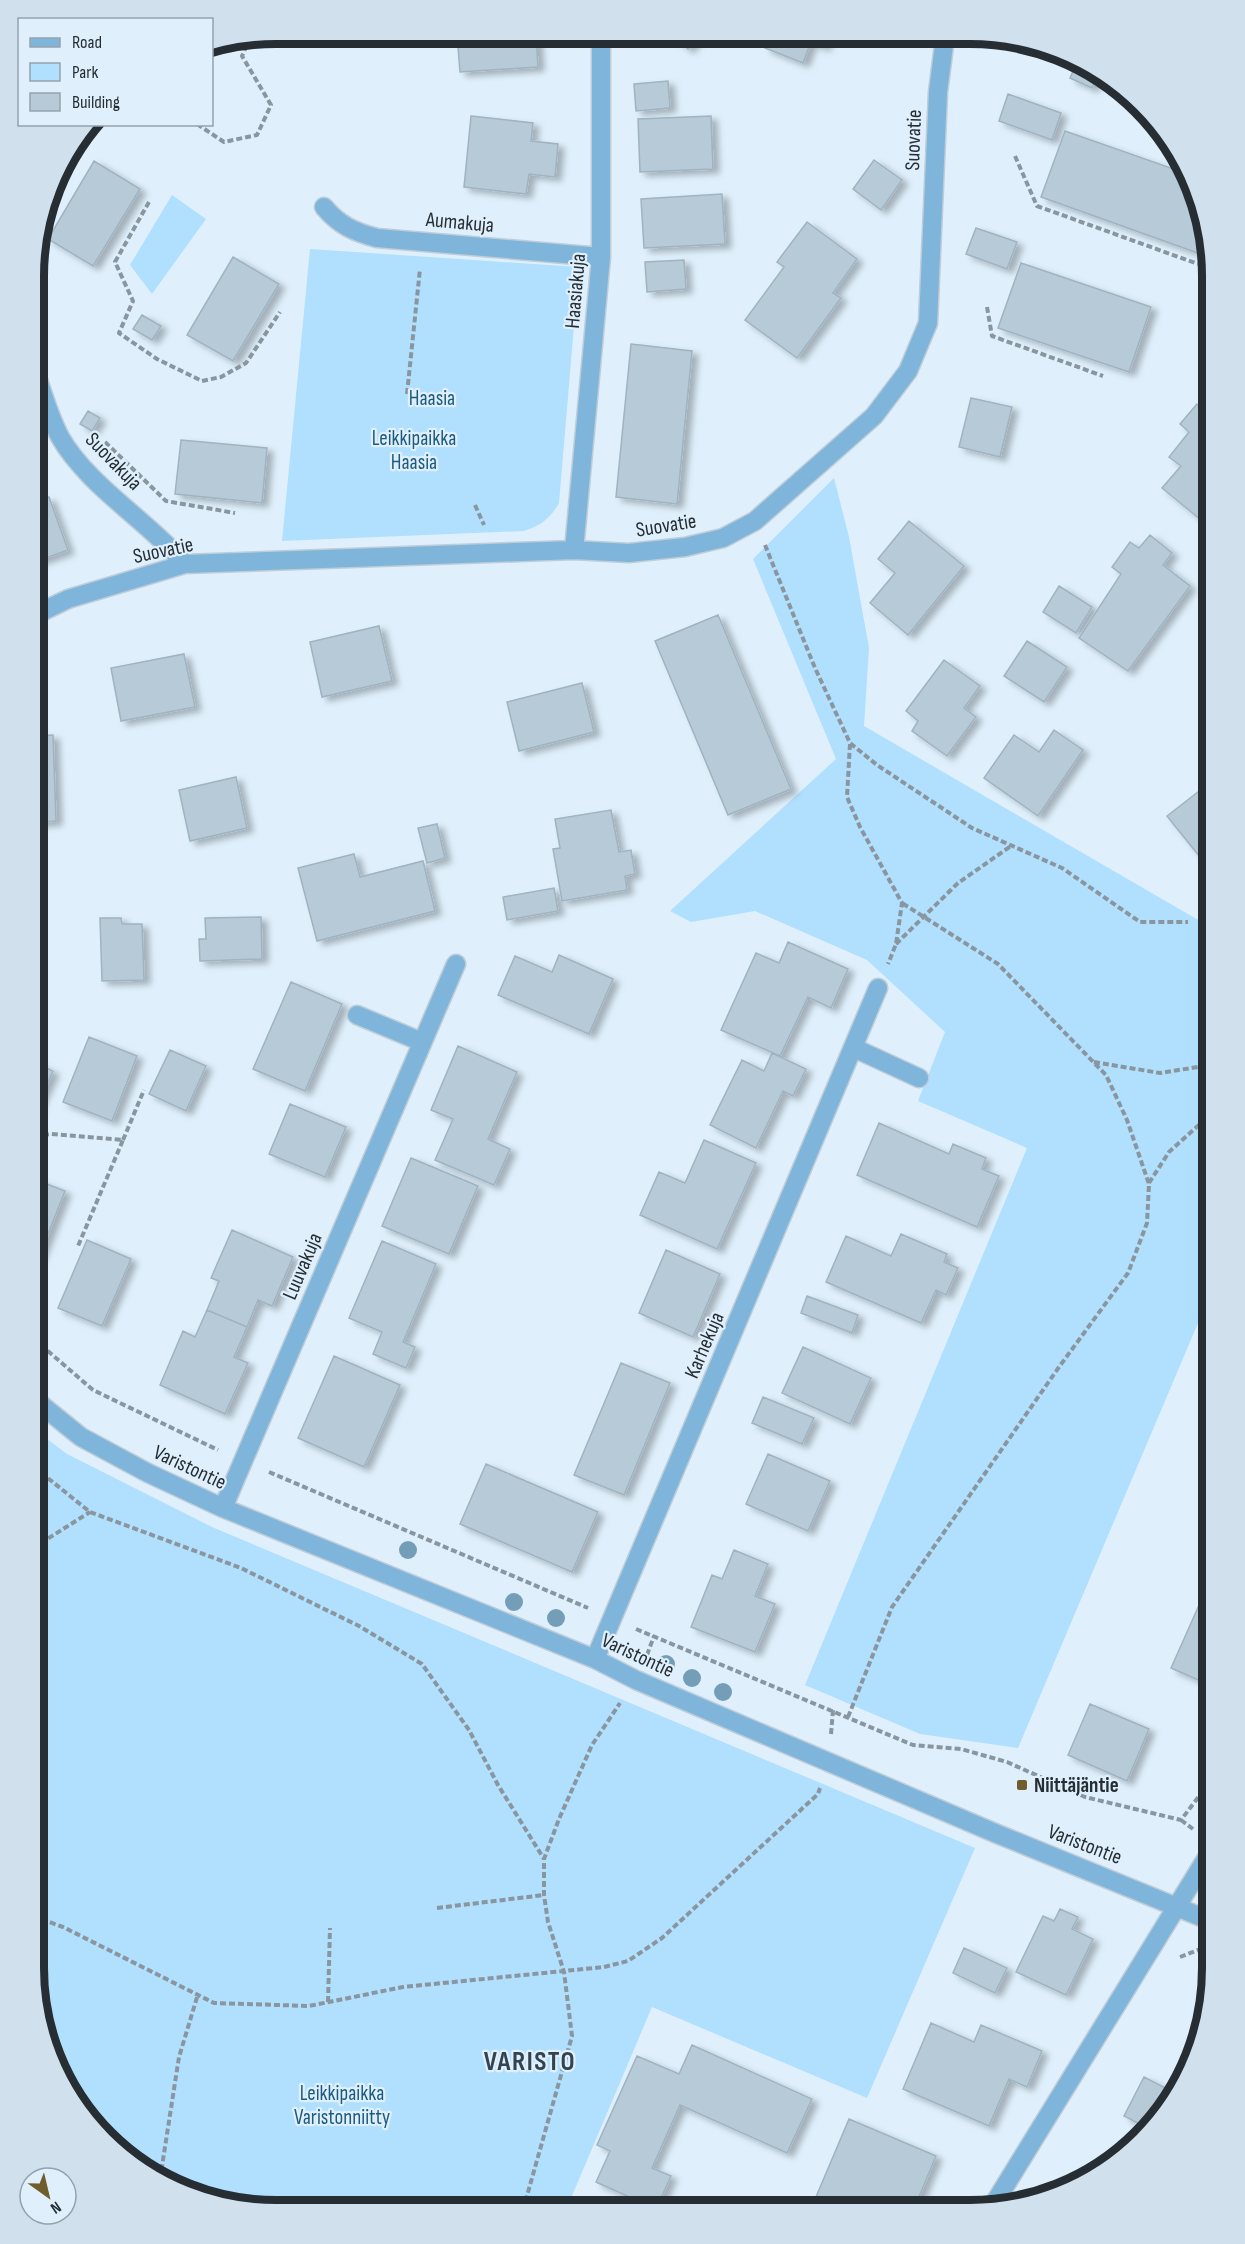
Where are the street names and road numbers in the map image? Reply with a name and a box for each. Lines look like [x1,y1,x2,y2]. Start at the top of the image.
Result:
street label: Suovatie [900,109,927,171]
street label: Aumakuja [424,207,495,238]
street label: Haasiakuja [560,253,591,329]
street label: Suovakuja [80,427,147,496]
street label: Suovatie [634,508,698,543]
street label: Suovatie [131,532,196,569]
street label: Luuvakuja [277,1229,328,1303]
street label: Karhekuja [679,1308,730,1382]
street label: Varistontie [150,1440,230,1495]
street label: Varistontie [598,1628,678,1683]
street label: Varistontie [1044,1819,1125,1870]

